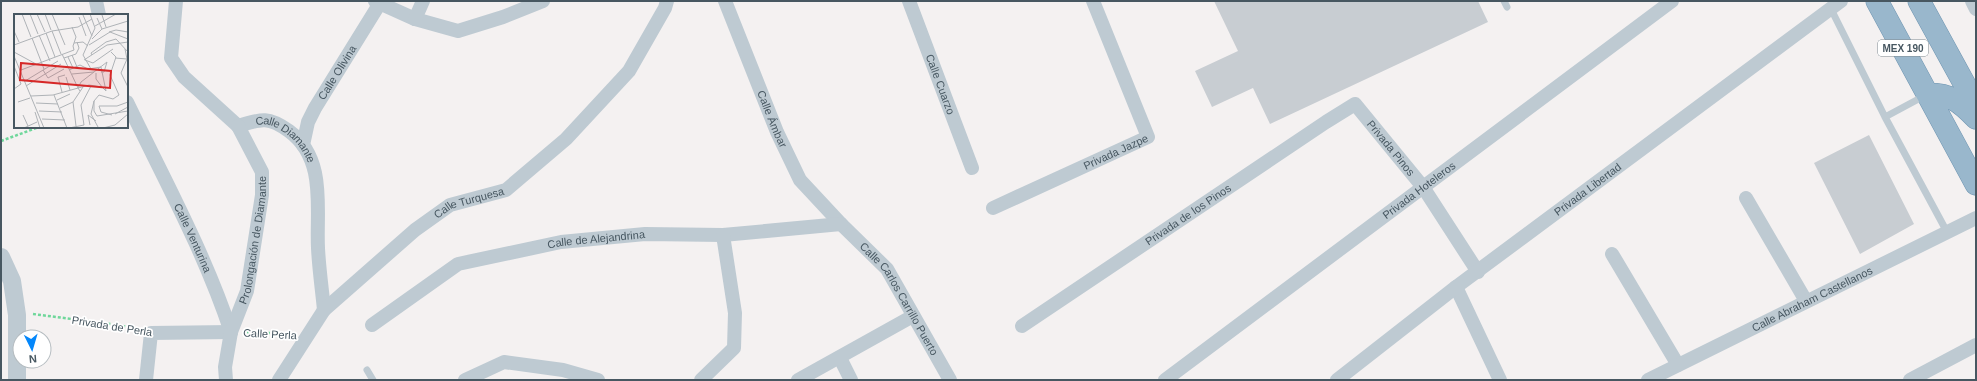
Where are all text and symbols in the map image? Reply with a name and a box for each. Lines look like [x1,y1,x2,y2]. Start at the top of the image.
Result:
inset map [14,14,128,128]
road number: MEX 190 [1878,40,1928,56]
street label: Calle Olivina [316,42,359,102]
street label: Calle Cuarzo [924,52,957,116]
street label: Calle Ámbar [755,89,790,150]
street label: Calle Diamante [255,114,318,164]
street label: Privada Pinos [1365,118,1417,178]
street label: Privada Jazpe [1082,132,1150,172]
street label: Privada Hoteleros [1380,159,1458,221]
street label: Privada Libertad [1552,160,1623,218]
street label: Prolongación de Diamante [237,176,268,306]
street label: Privada de los Pinos [1143,181,1234,248]
street label: Calle Turquesa [432,185,506,221]
street label: Calle Venturina [172,201,214,275]
street label: Calle de Alejandrina [546,228,646,251]
street label: Calle Carlos Carrillo Puerto [857,240,941,357]
street label: Calle Abraham Castellanos [1750,264,1875,334]
street label: Privada de Perla [71,314,154,338]
street label: Calle Perla [243,327,298,341]
north arrow [12,329,52,369]
text: N [28,353,37,365]

